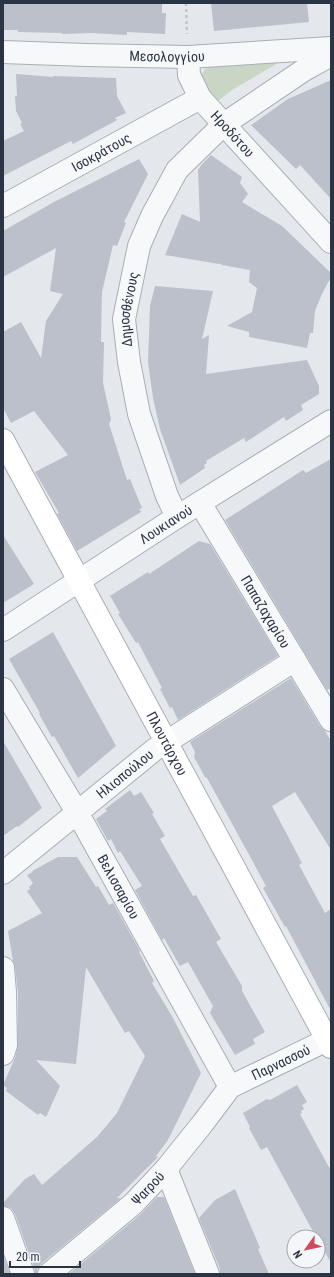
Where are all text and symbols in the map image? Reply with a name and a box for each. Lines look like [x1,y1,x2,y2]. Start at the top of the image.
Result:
street label: Μεσολογγίου [129,48,205,65]
street label: Ηροδότου [208,108,258,160]
street label: Ισοκράτους [69,130,134,175]
street label: Δημοσθένους [116,270,142,348]
street label: Λουκιανού [136,502,195,547]
street label: Παπαζαχαρίου [238,573,294,651]
street label: Πλουτάρχου [143,709,191,778]
street label: Ηλιοπούλου [93,746,156,802]
street label: Βελισσαρίου [94,852,143,922]
street label: Παρνασσού [249,1041,313,1083]
street label: Ψαrρού [128,1168,168,1208]
north arrow [286,1229,326,1269]
scale bar [10,1243,80,1269]
text: N [291,1248,305,1261]
text: 20 m [16,1250,40,1264]

